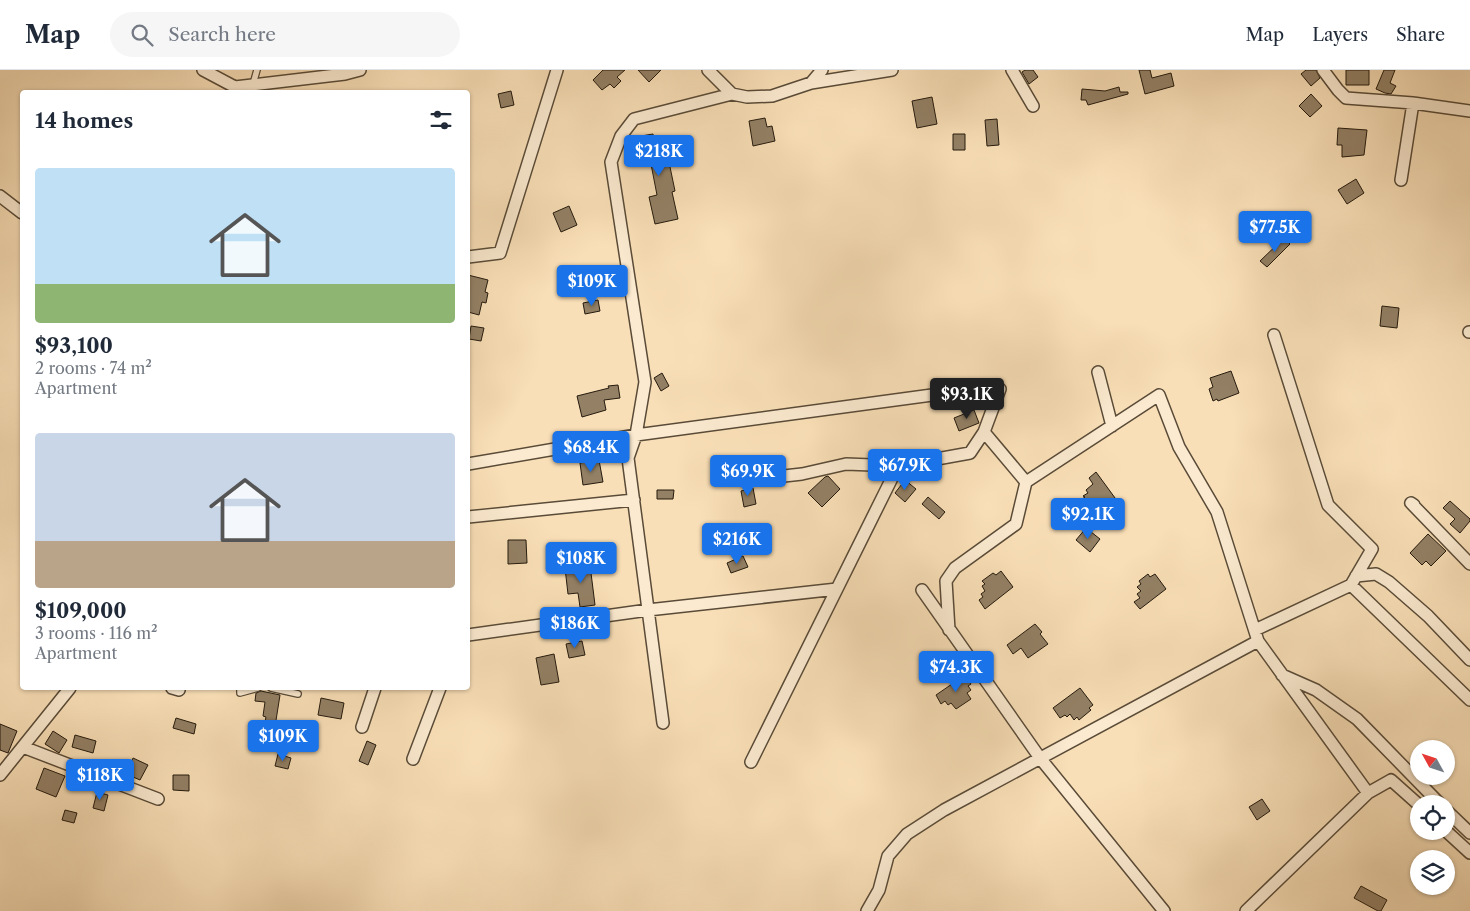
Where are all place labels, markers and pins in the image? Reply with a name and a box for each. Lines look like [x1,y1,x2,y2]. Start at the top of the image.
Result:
pin: $218K [624,134,694,177]
pin: $77.5K [1234,210,1316,253]
pin: $109K [557,264,627,307]
pin: $93.1K [926,378,1008,420]
pin: $68.4K [550,430,632,473]
pin: $67.9K [864,448,946,491]
pin: $69.9K [707,454,789,497]
pin: $92.1K [1047,498,1129,540]
pin: $216K [702,522,772,565]
pin: $108K [546,542,616,584]
pin: $186K [540,606,610,649]
pin: $74.3K [915,650,997,693]
pin: $109K [248,720,318,762]
pin: $118K [65,758,135,801]

